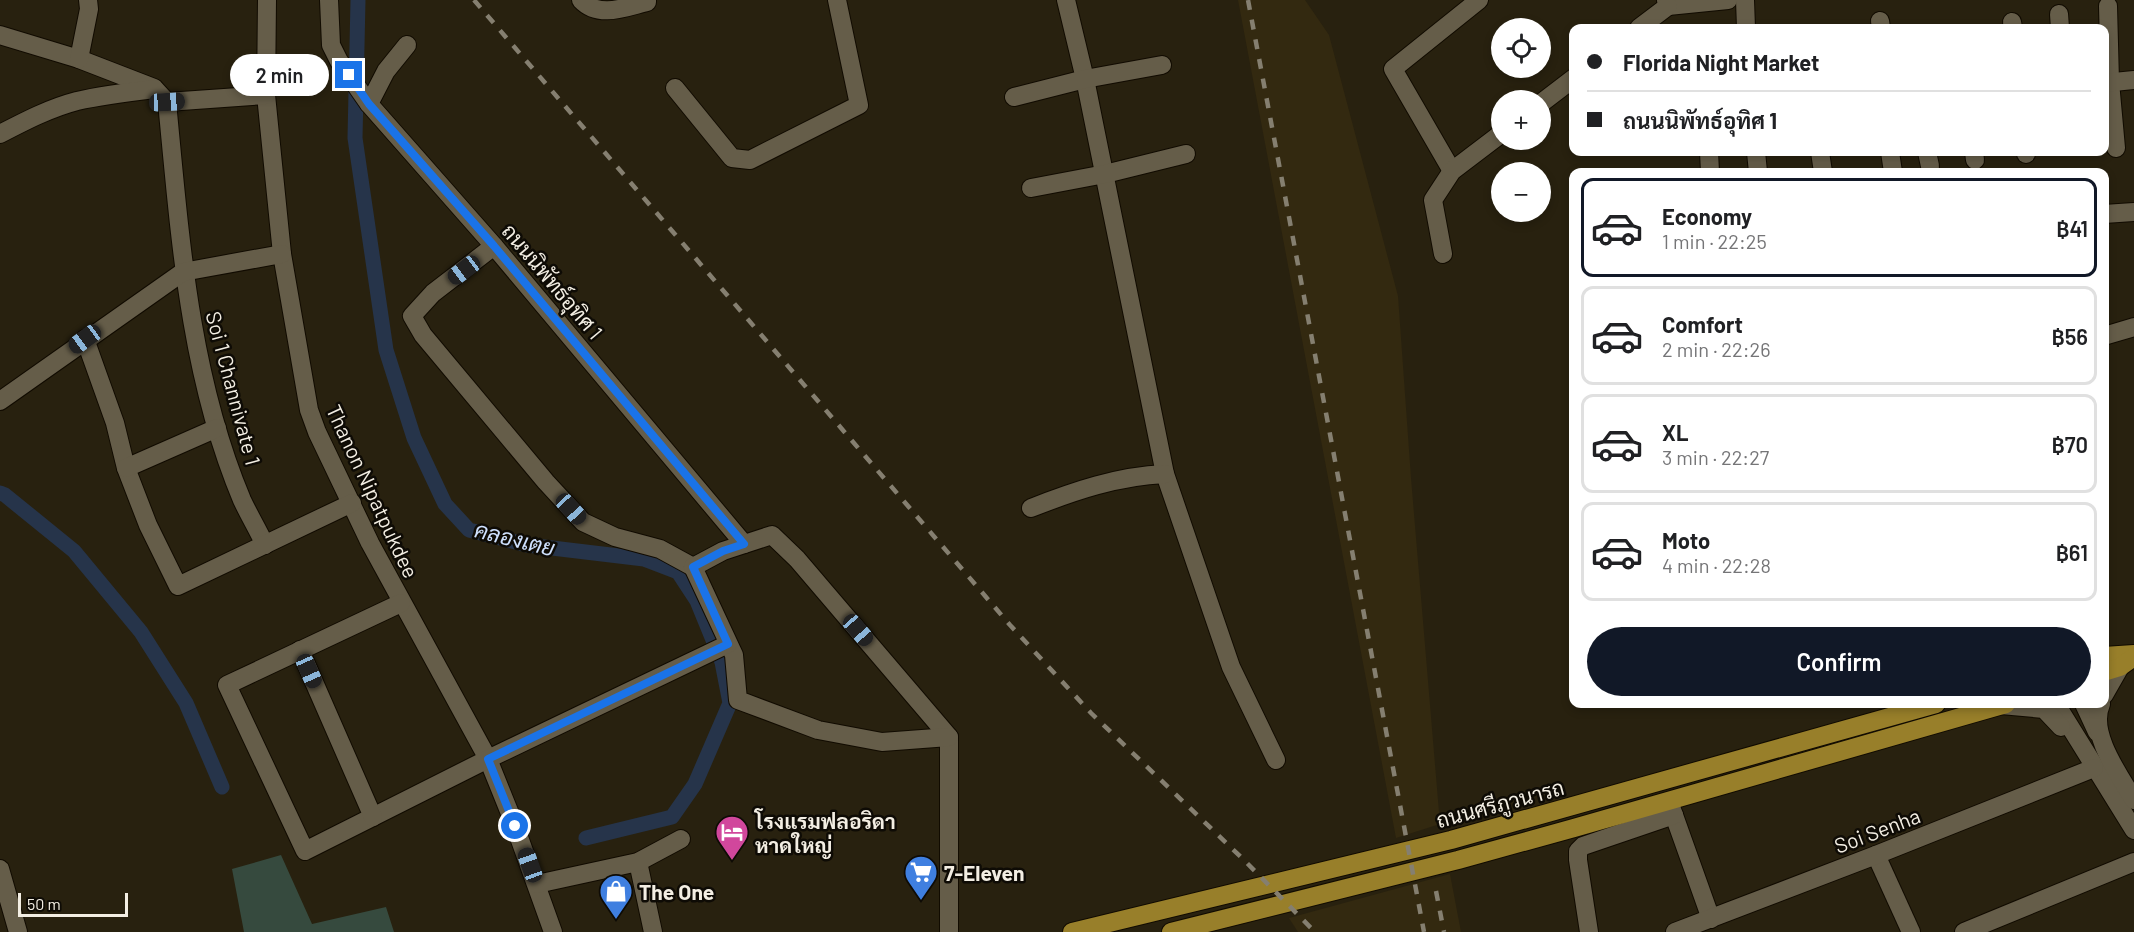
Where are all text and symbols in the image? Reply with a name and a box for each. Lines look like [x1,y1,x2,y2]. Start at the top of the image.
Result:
map controls [1491,18,1551,222]
button: locate [1491,18,1551,78]
text: Florida Night Market [1623,49,1819,75]
callout: 2 min [229,54,328,96]
route end [335,61,362,88]
text: 2 min [256,63,303,87]
button: + [1491,90,1551,150]
car [149,92,185,112]
text: ถนนนิพัทธ์อุทิศ 1 [1623,107,1777,133]
button: − [1491,162,1551,222]
icon: car [1590,201,1644,255]
text: Economy [1662,203,1752,229]
text: ฿41 [2056,215,2088,241]
street label: ถนนนิพัทธ์อุทิศ 1 [495,218,609,346]
text: 1 min · 22:25 [1662,229,1767,253]
car [444,252,484,288]
street label: Soi 1 Channivate 1 [201,308,267,468]
icon: car [1590,309,1644,363]
text: Comfort [1662,311,1743,337]
car [65,321,105,357]
text: ฿56 [2052,323,2088,349]
text: 2 min · 22:26 [1662,337,1771,361]
street label: Thanon Nipatpukdee [322,400,424,582]
icon: car [1590,417,1644,471]
text: XL [1662,419,1688,445]
text: ฿70 [2052,431,2088,457]
text: 3 min · 22:27 [1662,445,1769,469]
car [552,490,590,528]
water label: คลองเตย [472,516,558,561]
icon: car [1590,525,1644,579]
text: Moto [1662,527,1710,553]
text: ฿61 [2056,539,2088,565]
text: 4 min · 22:28 [1662,553,1771,577]
car [839,611,877,649]
button: Confirm [1587,627,2091,696]
car [293,651,325,691]
street label: ถนนศรีภูวนารถ [1433,774,1568,836]
street label: Soi Senha [1830,802,1924,858]
place label: โรงแรมฟลอริดา หาดใหญ่ [753,808,896,859]
route start [501,812,528,839]
hotel icon: โรงแรมฟลอริดา หาดใหญ่ [714,814,750,861]
car [515,845,545,885]
supermarket icon: 7-Eleven [903,854,939,901]
place label: 7-Eleven [944,860,1024,885]
shop icon: The One [598,873,634,920]
place label: The One [639,879,714,904]
scale bar [18,890,128,918]
text: 50 m [27,894,61,913]

